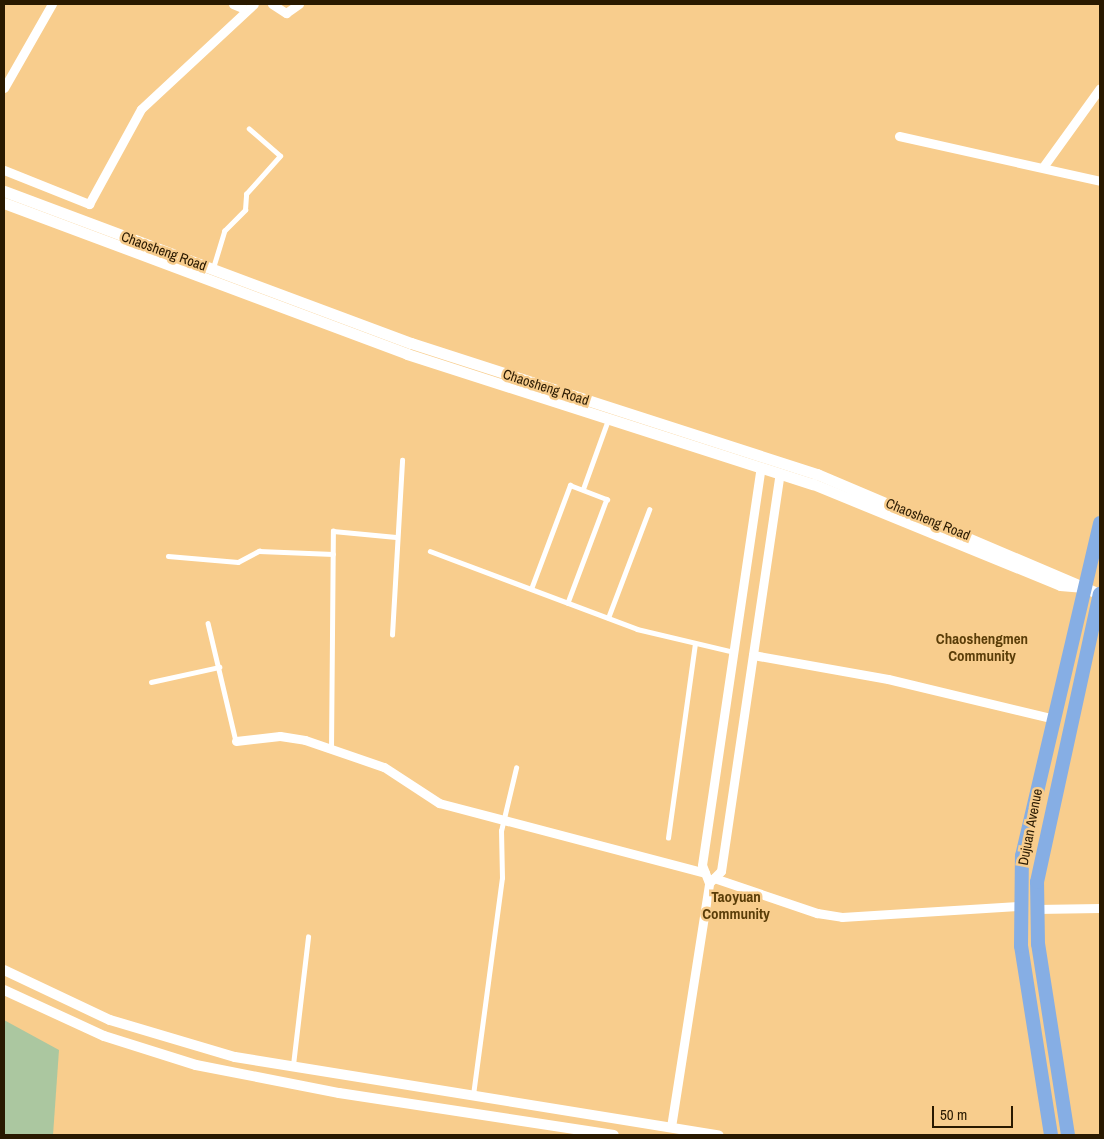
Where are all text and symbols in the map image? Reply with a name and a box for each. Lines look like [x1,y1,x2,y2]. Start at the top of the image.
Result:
street label: Chaosheng Road [119,228,209,274]
street label: Chaosheng Road [501,365,591,409]
street label: Chaosheng Road [883,494,973,544]
district label: Chaoshengmen Community [936,629,1028,664]
street label: Dujuan Avenue [1014,787,1046,867]
district label: Taoyuan Community [702,887,770,922]
scale bar [934,1096,1015,1128]
text: 50 m [940,1104,967,1125]

